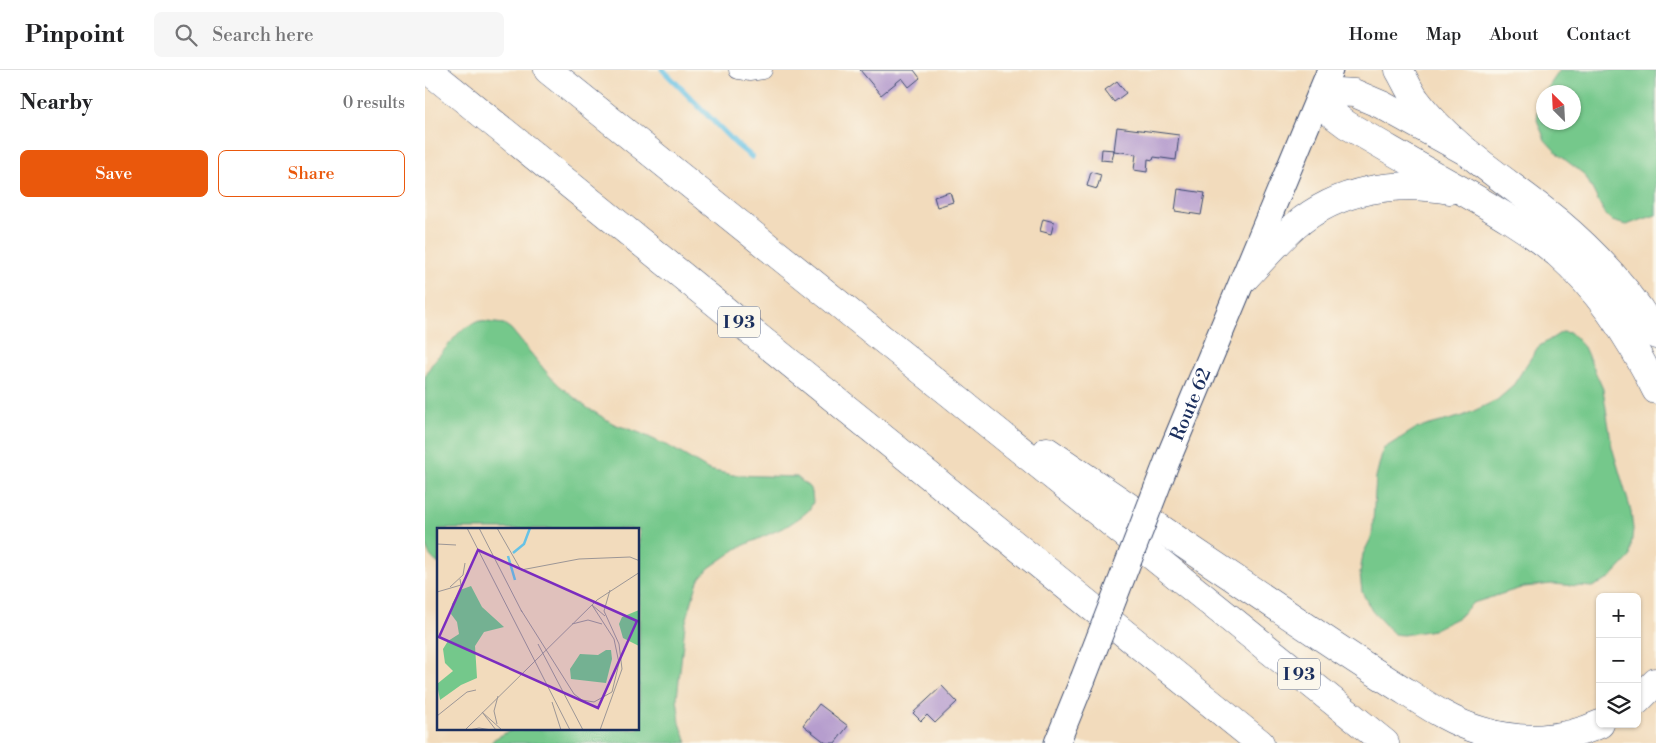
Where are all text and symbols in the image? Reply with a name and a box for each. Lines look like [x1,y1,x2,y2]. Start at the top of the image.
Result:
search box [154,12,504,57]
text: Pinpoint [25,20,124,50]
icon: search [172,21,200,49]
text: Search here [212,23,314,47]
text: Home [1349,23,1398,46]
text: Map [1426,23,1462,46]
text: About [1490,23,1539,46]
text: Contact [1567,23,1631,46]
north arrow [1536,85,1581,130]
text: Nearby [20,90,93,116]
text: 0 results [343,93,405,113]
button: Save [20,150,208,197]
button: Share [218,150,405,197]
road number: I 93 [718,306,760,338]
street label: Route 62 [1165,364,1217,445]
inset map [437,528,640,730]
map controls [1596,593,1641,728]
button: + [1596,593,1641,638]
button: − [1596,638,1641,683]
road number: I 93 [1278,658,1320,690]
button: layers [1596,683,1641,728]

